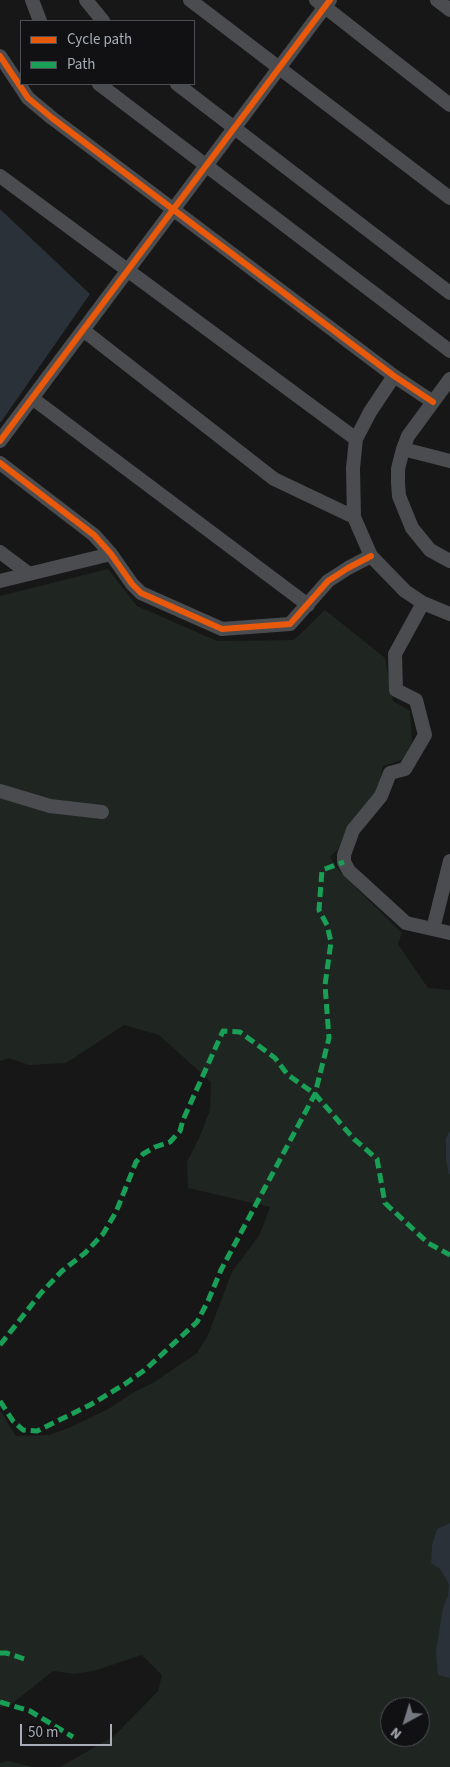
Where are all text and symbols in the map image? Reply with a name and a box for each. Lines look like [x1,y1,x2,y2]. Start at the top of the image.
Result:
legend [20,20,195,85]
text: Cycle path [67,29,132,50]
text: Path [67,54,95,75]
north arrow [380,1697,430,1747]
scale bar [22,1714,115,1746]
text: 50 m [28,1722,58,1743]
text: N [386,1722,406,1744]

